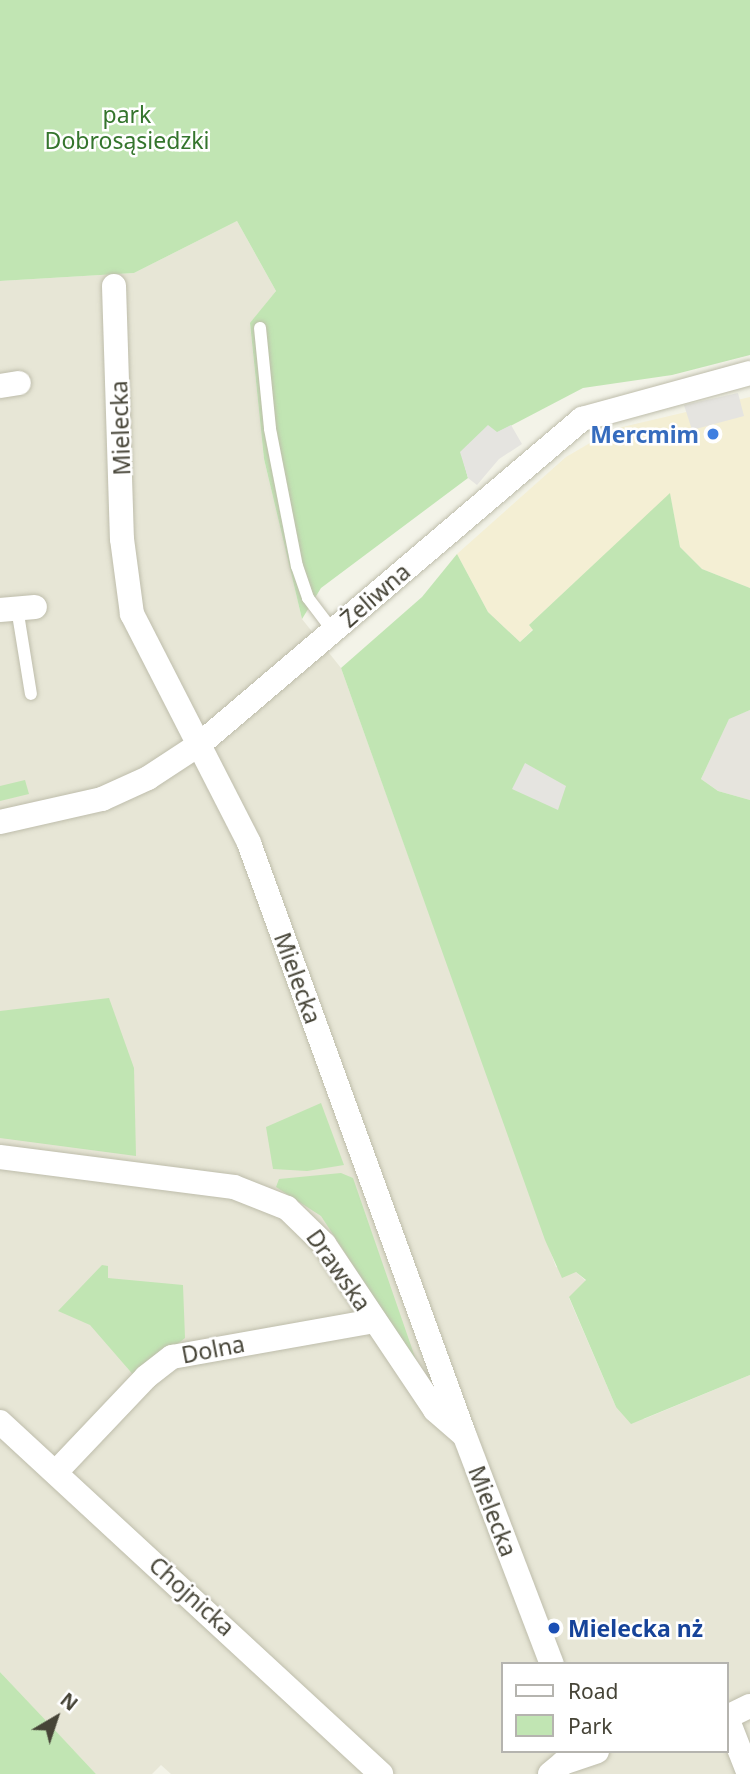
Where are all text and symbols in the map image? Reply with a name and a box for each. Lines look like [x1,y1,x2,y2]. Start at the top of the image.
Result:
park label: park Dobrosąsiedzki [45,100,209,154]
street label: Mielecka [105,380,135,476]
place label: Mercmim [590,420,699,448]
marker: Mercmim [705,426,721,442]
street label: Żeliwna [335,557,415,633]
street label: Mielecka [269,929,327,1027]
street label: Drawska [301,1224,377,1316]
street label: Dolna [179,1329,247,1369]
street label: Mielecka [463,1462,523,1560]
street label: Chojnicka [144,1551,240,1641]
place label: Mielecka nż [568,1614,703,1642]
marker: Mielecka nż [546,1620,562,1636]
legend [502,1662,729,1753]
text: Road [568,1677,618,1705]
north arrow [21,1683,91,1753]
text: N [55,1687,83,1717]
text: Park [568,1712,612,1740]

